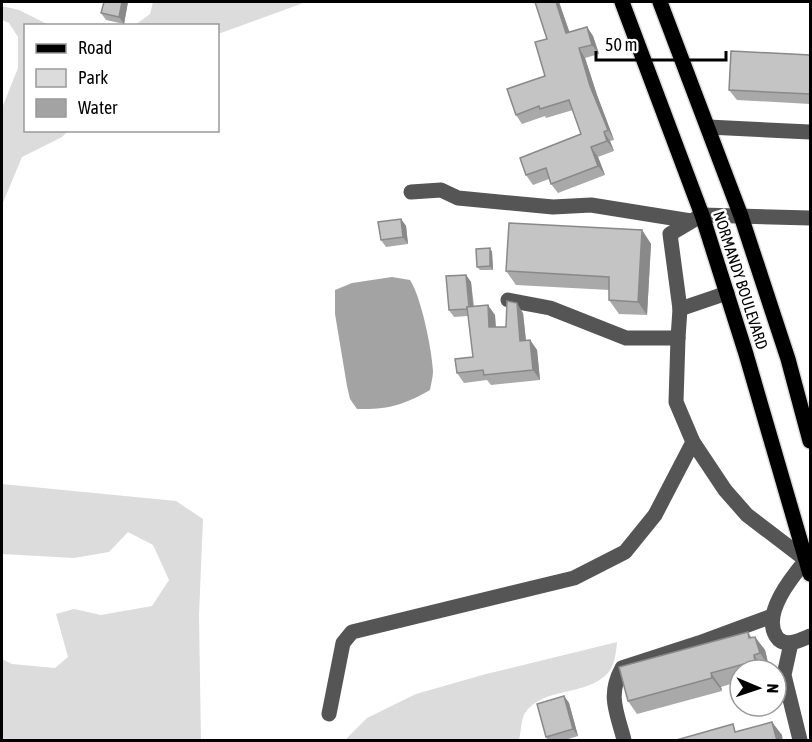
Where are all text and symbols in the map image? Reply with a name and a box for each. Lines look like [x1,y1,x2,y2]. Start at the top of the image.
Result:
legend [24,24,219,132]
scale bar [596,24,726,62]
text: 50 m [605,34,637,55]
text: Road [78,37,112,58]
text: Park [78,67,108,88]
text: Water [78,97,118,118]
street label: NORMANDY BOULEVARD [710,209,772,351]
north arrow [728,658,788,718]
text: N [764,683,782,694]

